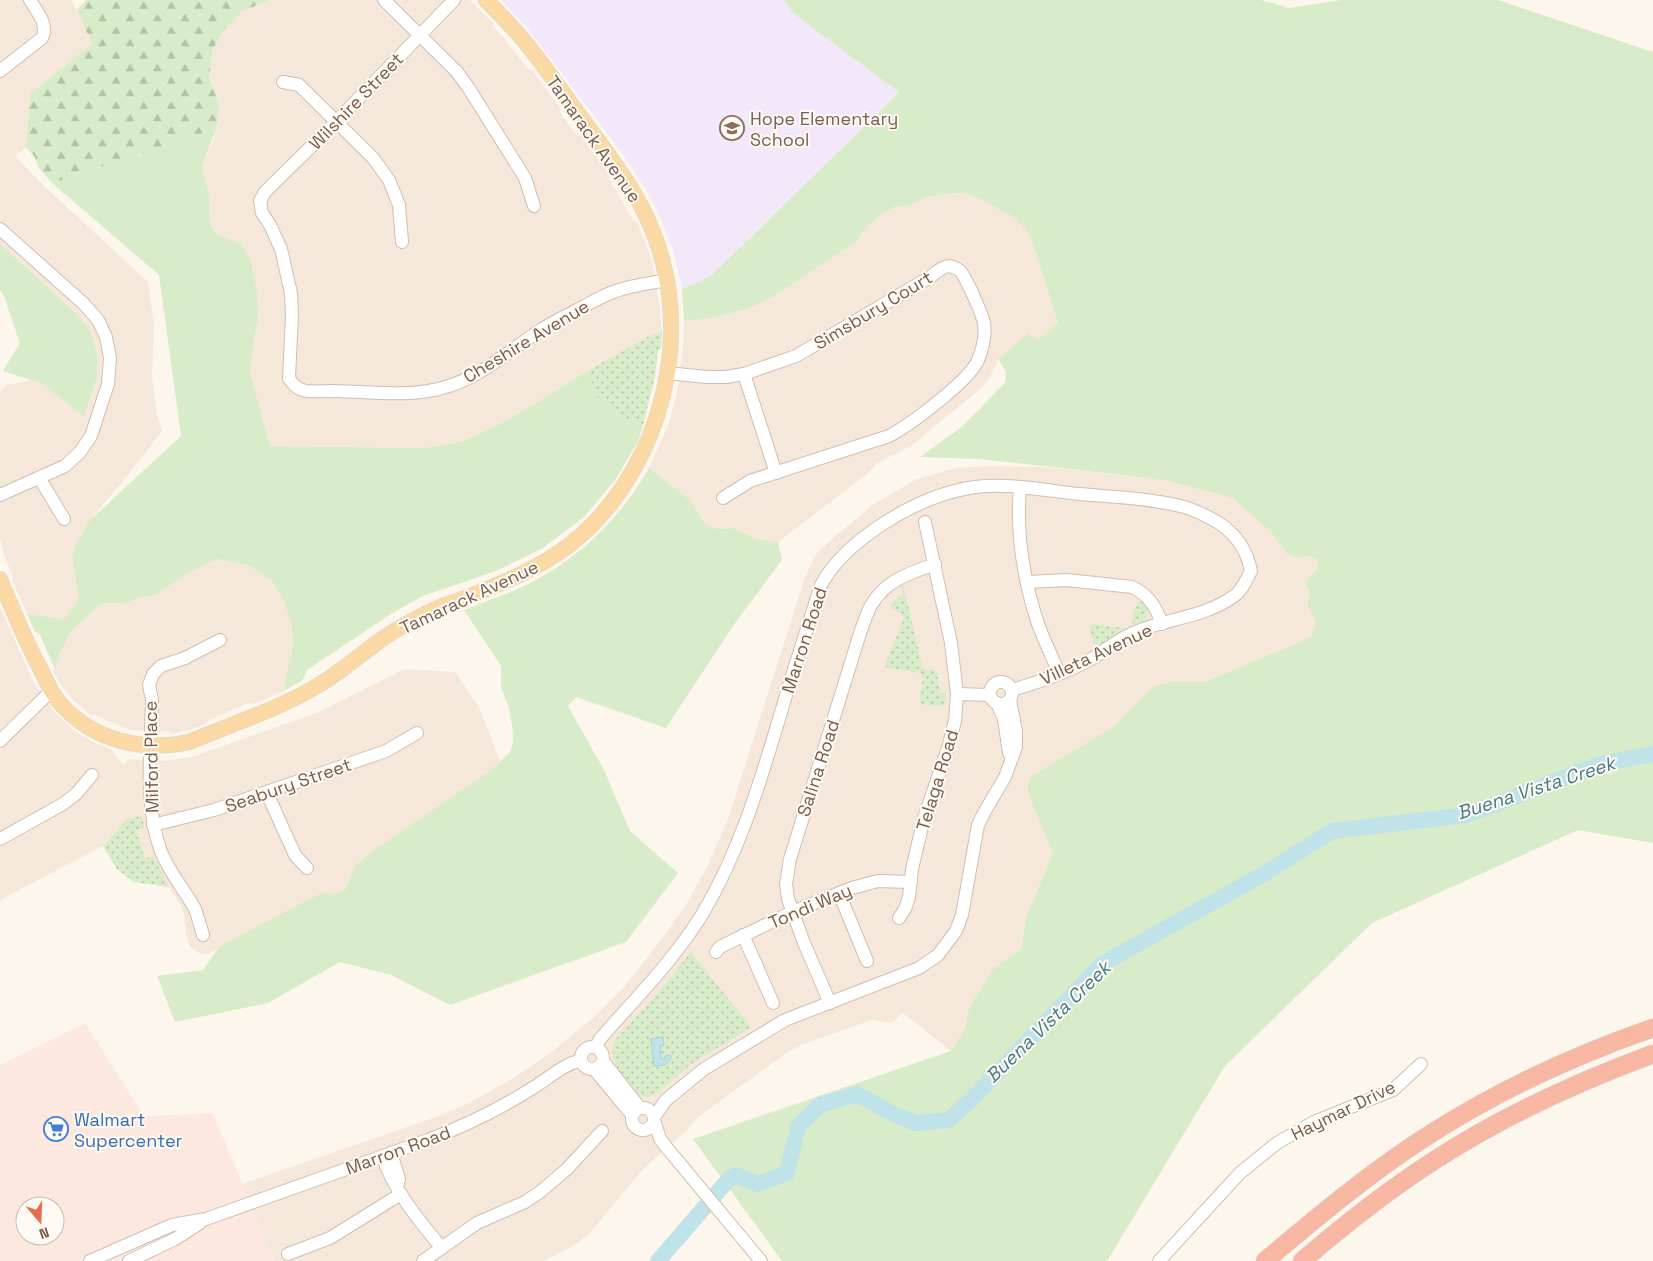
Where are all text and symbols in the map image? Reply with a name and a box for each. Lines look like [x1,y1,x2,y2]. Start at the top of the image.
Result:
street label: Wilshire Street [304,48,408,154]
street label: Tamarack Avenue [542,71,646,207]
place label: Hope Elementary School [750,107,898,151]
school or university icon: Hope Elementary School [719,115,745,141]
street label: Simsbury Court [810,266,936,354]
street label: Cheshire Avenue [459,294,593,388]
street label: Tamarack Avenue [396,555,542,639]
street label: Marron Road [776,584,832,696]
street label: Villeta Avenue [1036,618,1156,690]
street label: Milford Place [139,701,163,813]
street label: Salina Road [792,717,844,819]
street label: Telaga Road [911,727,963,833]
water label: Buena Vista Creek [1454,750,1621,825]
street label: Seabury Street [222,753,354,817]
street label: Tondi Way [765,878,855,934]
water label: Buena Vista Creek [980,954,1118,1088]
street label: Haymar Drive [1287,1075,1399,1145]
place label: Walmart Supercenter [74,1108,183,1152]
supermarket icon: Walmart Supercenter [43,1116,69,1142]
street label: Marron Road [342,1120,454,1180]
north arrow [15,1196,65,1246]
text: N [37,1223,52,1243]

